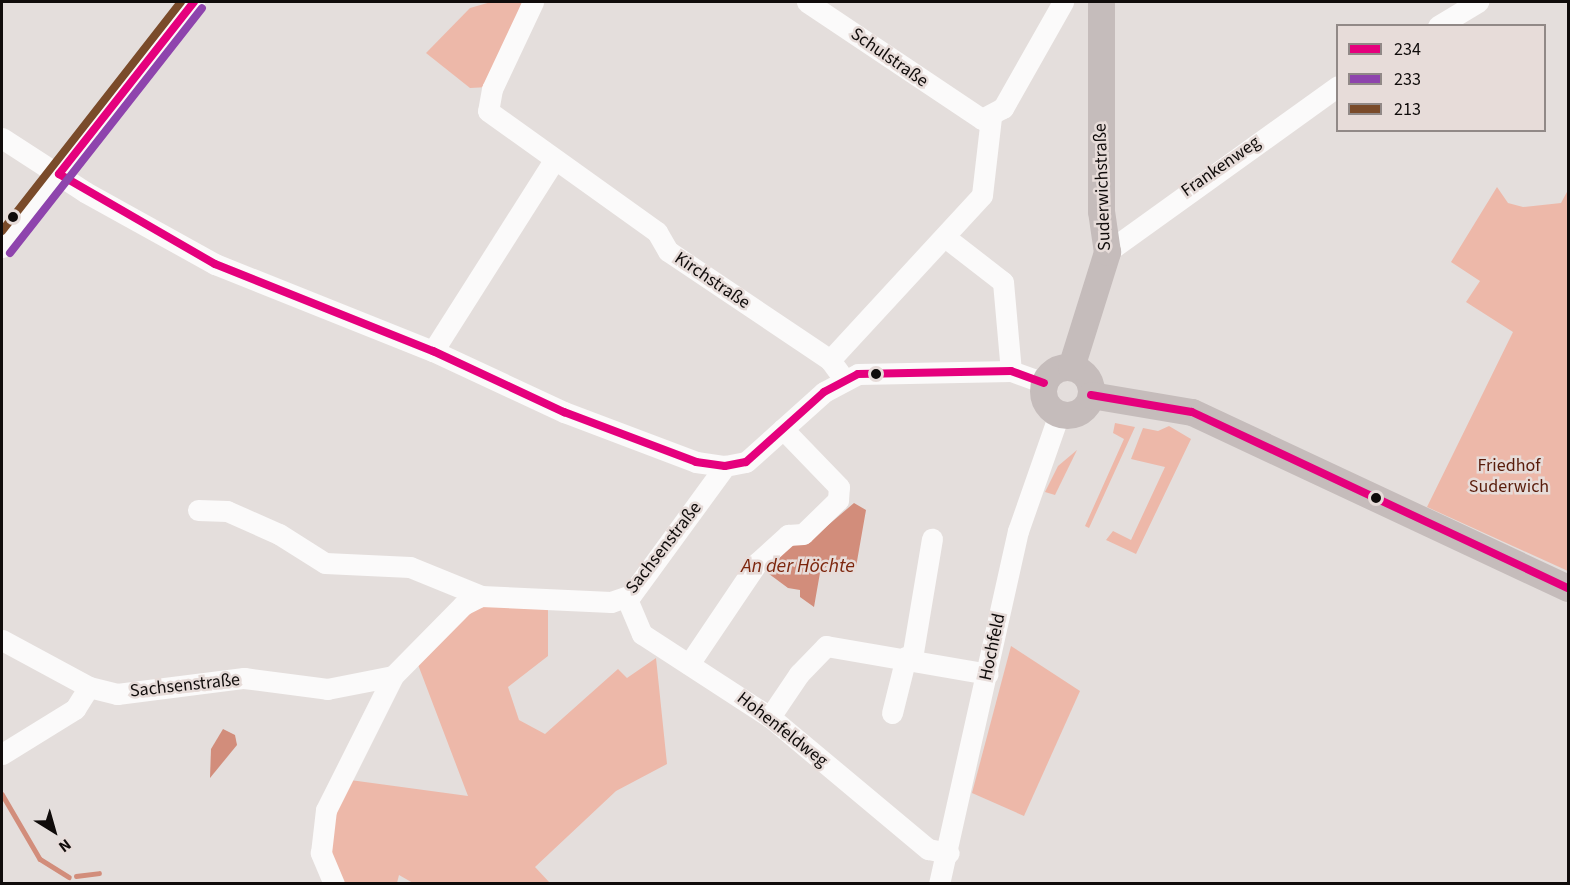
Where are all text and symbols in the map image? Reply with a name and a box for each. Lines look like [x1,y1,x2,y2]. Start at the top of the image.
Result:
street label: Schulstraße [846,24,932,92]
legend [1336,24,1546,132]
text: 234 [1394,37,1421,62]
text: 233 [1394,67,1421,92]
text: 213 [1394,97,1421,122]
street label: Suderwichstraße [1090,123,1116,251]
street label: Frankenweg [1177,132,1265,202]
unlabelled marker [7,211,19,223]
street label: Kirchstraße [670,248,754,314]
unlabelled marker [870,368,882,380]
park label: Friedhof Suderwich [1469,456,1549,498]
unlabelled marker [1370,492,1382,504]
street label: Sachsenstraße [621,498,707,598]
water label: An der Höchte [741,554,855,578]
street label: Hochfeld [975,611,1011,683]
street label: Sachsenstraße [129,669,241,703]
street label: Hohenfeldweg [732,688,832,772]
north arrow [24,801,84,861]
text: N [54,833,76,857]

